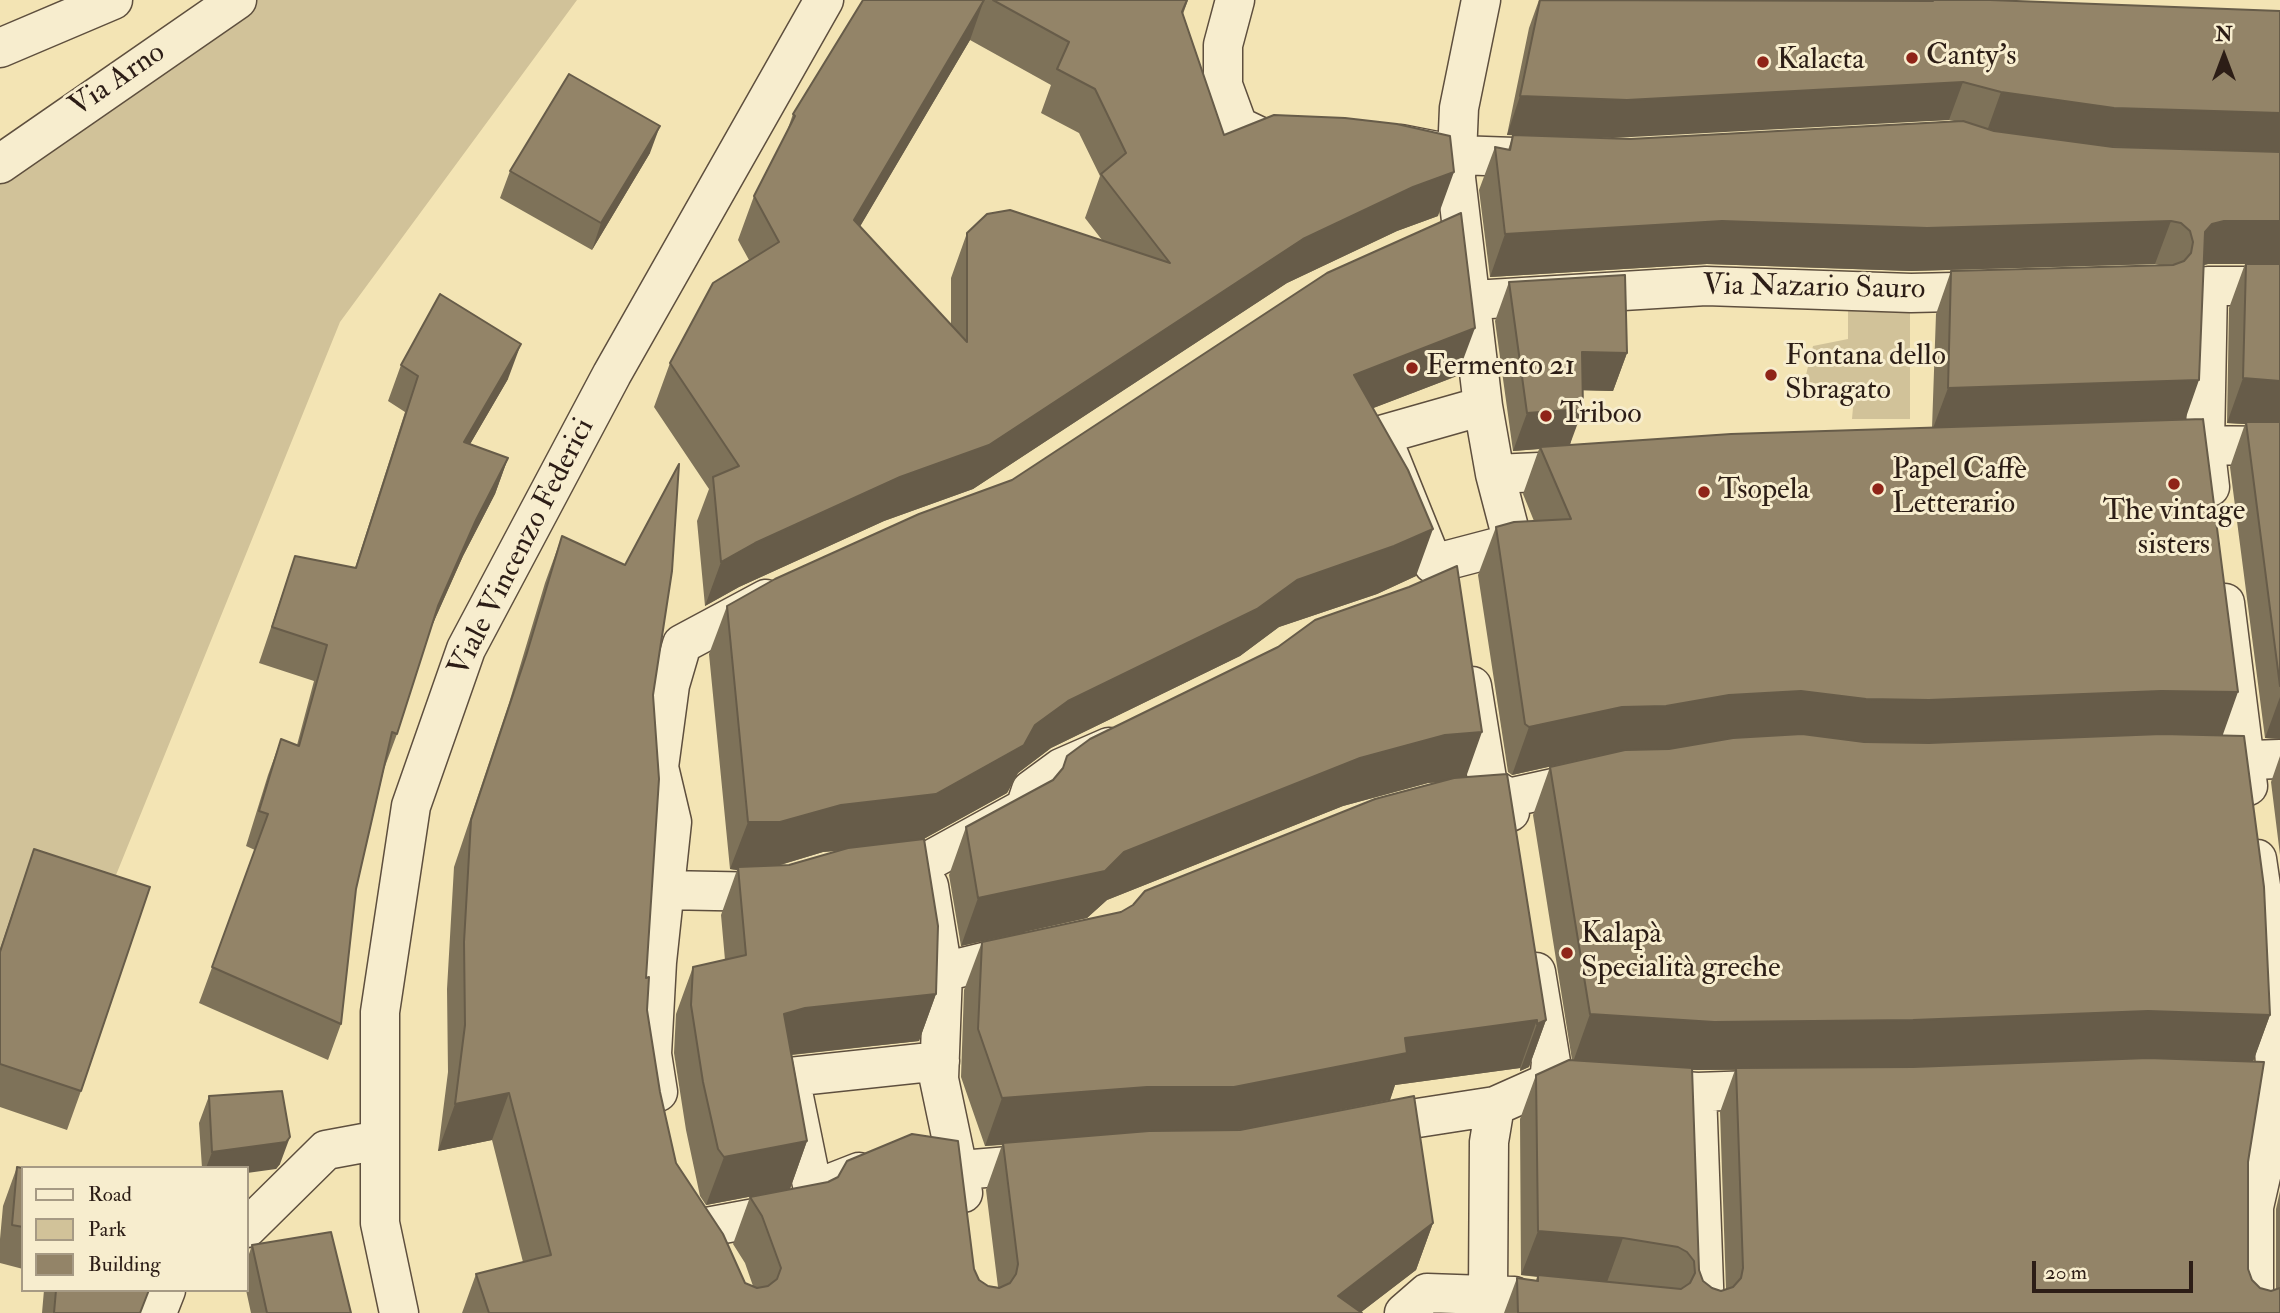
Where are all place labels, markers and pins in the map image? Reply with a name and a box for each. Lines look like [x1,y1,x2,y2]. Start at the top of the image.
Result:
place label: Canty's [1926,40,2017,76]
place label: Kalacta [1777,44,1864,80]
marker: Canty's [1904,50,1920,66]
marker: Kalacta [1755,54,1771,70]
place label: Fontana dello Sbragato [1785,340,1946,410]
place label: Fermento 21 [1426,350,1575,386]
marker: Fermento 21 [1404,360,1420,376]
marker: Fontana dello Sbragato [1763,367,1779,383]
place label: Triboo [1560,398,1642,434]
marker: Triboo [1538,408,1554,424]
place label: Papel Caffè Letterario [1892,454,2027,524]
place label: Tsopela [1718,474,1810,510]
marker: The vintage sisters [2166,476,2182,492]
marker: Papel Caffè Letterario [1870,481,1886,497]
marker: Tsopela [1696,484,1712,500]
place label: The vintage sisters [2103,495,2245,566]
place label: Kalapà Specialità greche [1581,918,1780,988]
marker: Kalapà Specialità greche [1559,945,1575,961]

